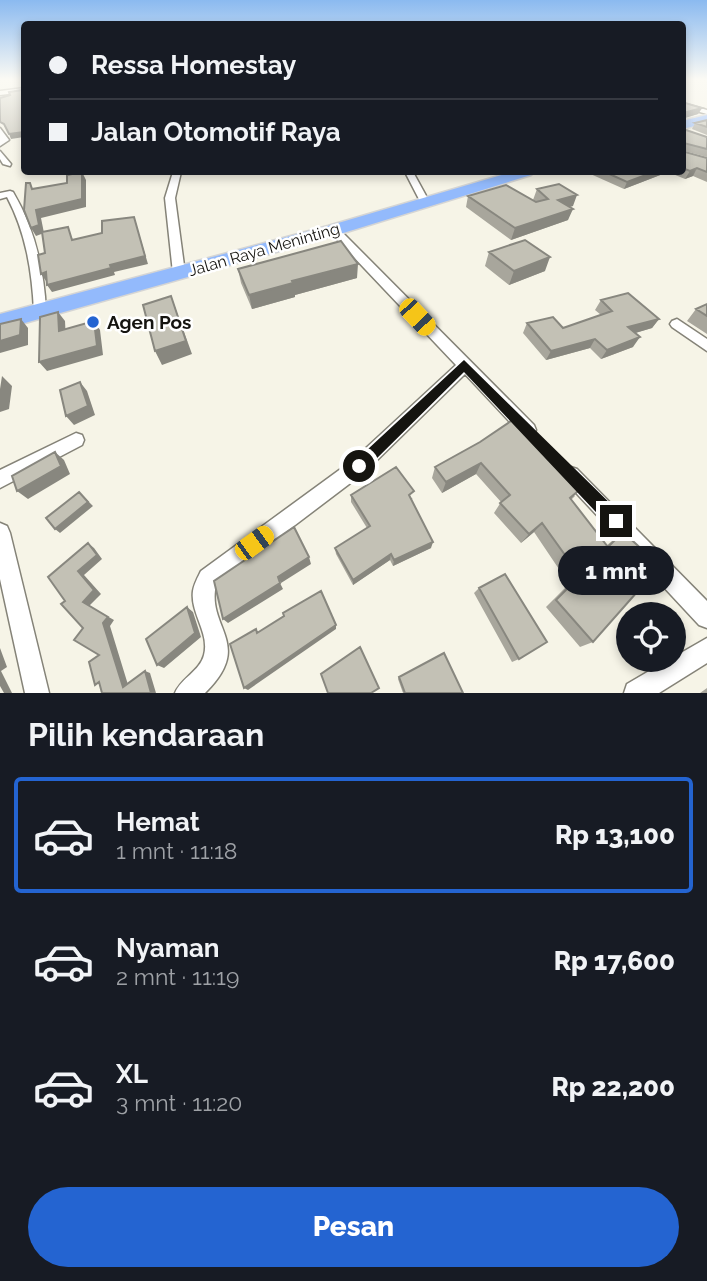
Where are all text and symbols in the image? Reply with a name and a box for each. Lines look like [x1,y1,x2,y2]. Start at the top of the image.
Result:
text: Ressa Homestay [91,50,296,80]
text: Jalan Otomotif Raya [91,117,341,147]
street label: Jalan Raya Meninting [186,219,342,280]
car [395,294,440,340]
place label: Agen Pos [107,311,191,333]
marker: Agen Pos [85,314,101,330]
route start [343,450,375,482]
route end [600,505,632,537]
car [231,522,278,564]
callout: 1 mnt [558,546,674,594]
text: 1 mnt [585,557,647,584]
map controls [616,602,686,672]
button: locate [616,602,686,672]
text: Pilih kendaraan [28,716,264,753]
icon: car [32,804,95,867]
text: Hemat [116,807,200,837]
text: Rp 13,100 [555,820,675,850]
text: 1 mnt · 11:18 [116,837,237,864]
icon: car [32,930,95,993]
text: Nyaman [116,933,220,963]
text: Rp 17,600 [554,946,675,976]
text: 2 mnt · 11:19 [116,963,239,990]
icon: car [32,1056,95,1119]
text: XL [116,1059,148,1089]
text: Rp 22,200 [552,1072,675,1102]
text: 3 mnt · 11:20 [116,1089,242,1116]
button: Pesan [28,1187,679,1267]

